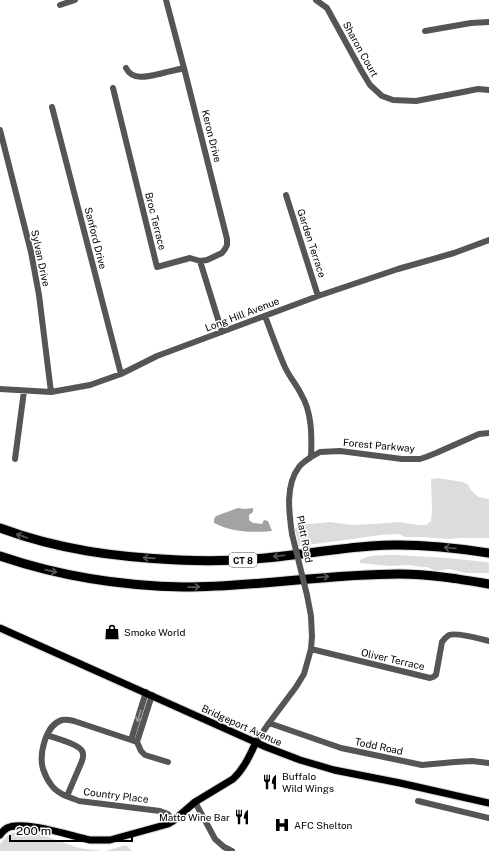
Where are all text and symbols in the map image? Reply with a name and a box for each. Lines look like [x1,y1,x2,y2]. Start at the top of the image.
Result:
street label: Sharon Court [341,19,381,79]
street label: Keron Drive [200,108,224,164]
street label: Broc Terrace [143,191,169,251]
street label: Sanford Drive [82,206,110,271]
street label: Garden Terrace [295,207,329,279]
street label: Sylvan Drive [29,229,53,288]
street label: Long Hill Avenue [203,294,281,334]
street label: Forest Parkway [343,436,416,454]
street label: Platt Road [295,514,315,564]
one-way arrow [16,531,28,539]
one-way arrow [444,545,457,552]
one-way arrow [273,552,286,560]
road number: CT 8 [229,553,257,567]
one-way arrow [143,555,156,562]
one-way arrow [44,568,57,576]
one-way arrow [316,574,329,581]
one-way arrow [187,583,200,590]
shop icon: Smoke World [103,623,121,641]
place label: Smoke World [124,626,186,638]
street label: Oliver Terrace [360,646,426,672]
street label: Bridgeport Avenue [200,702,284,748]
one-way arrow [135,709,142,722]
street label: Todd Road [354,735,404,757]
place label: Buffalo Wild Wings [282,770,334,794]
restaurant icon: Buffalo Wild Wings [261,773,279,791]
street label: Country Place [83,785,150,805]
restaurant icon: Matto Wine Bar [233,808,251,826]
place label: Matto Wine Bar [159,811,230,823]
hospital icon: AFC Shelton [273,816,291,834]
scale bar [10,817,132,843]
place label: AFC Shelton [294,819,353,831]
text: 200 m [16,824,51,838]

